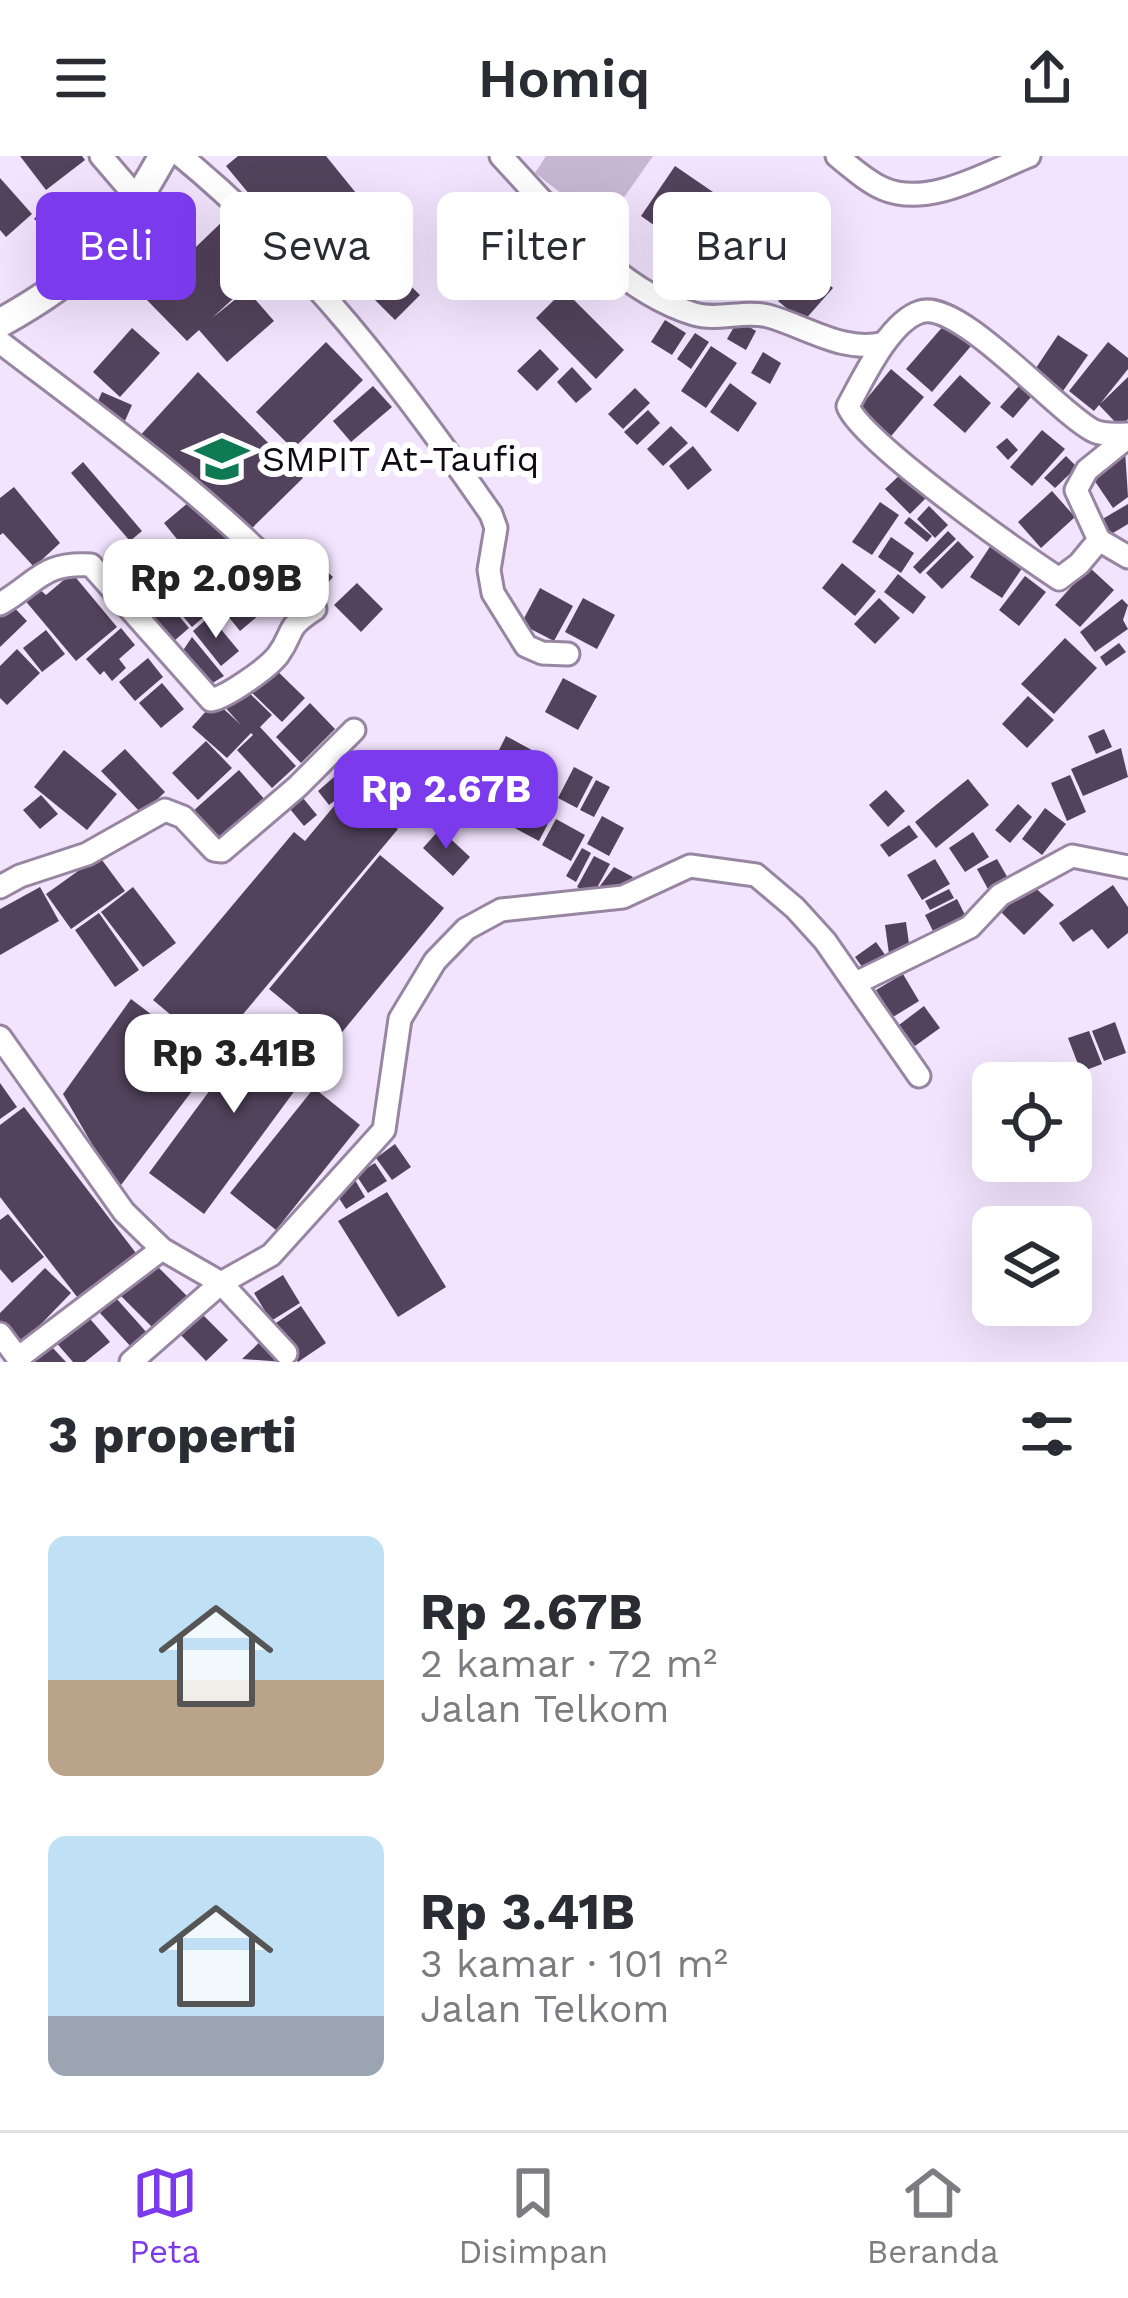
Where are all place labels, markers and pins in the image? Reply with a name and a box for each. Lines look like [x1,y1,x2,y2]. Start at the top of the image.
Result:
school or university icon: SMPIT At-Taufiq [193,430,251,488]
place label: SMPIT At-Taufiq [262,438,539,480]
pin: Rp 2.09B [92,539,340,641]
pin: Rp 2.67B [322,750,570,852]
pin: Rp 3.41B [110,1014,358,1116]

